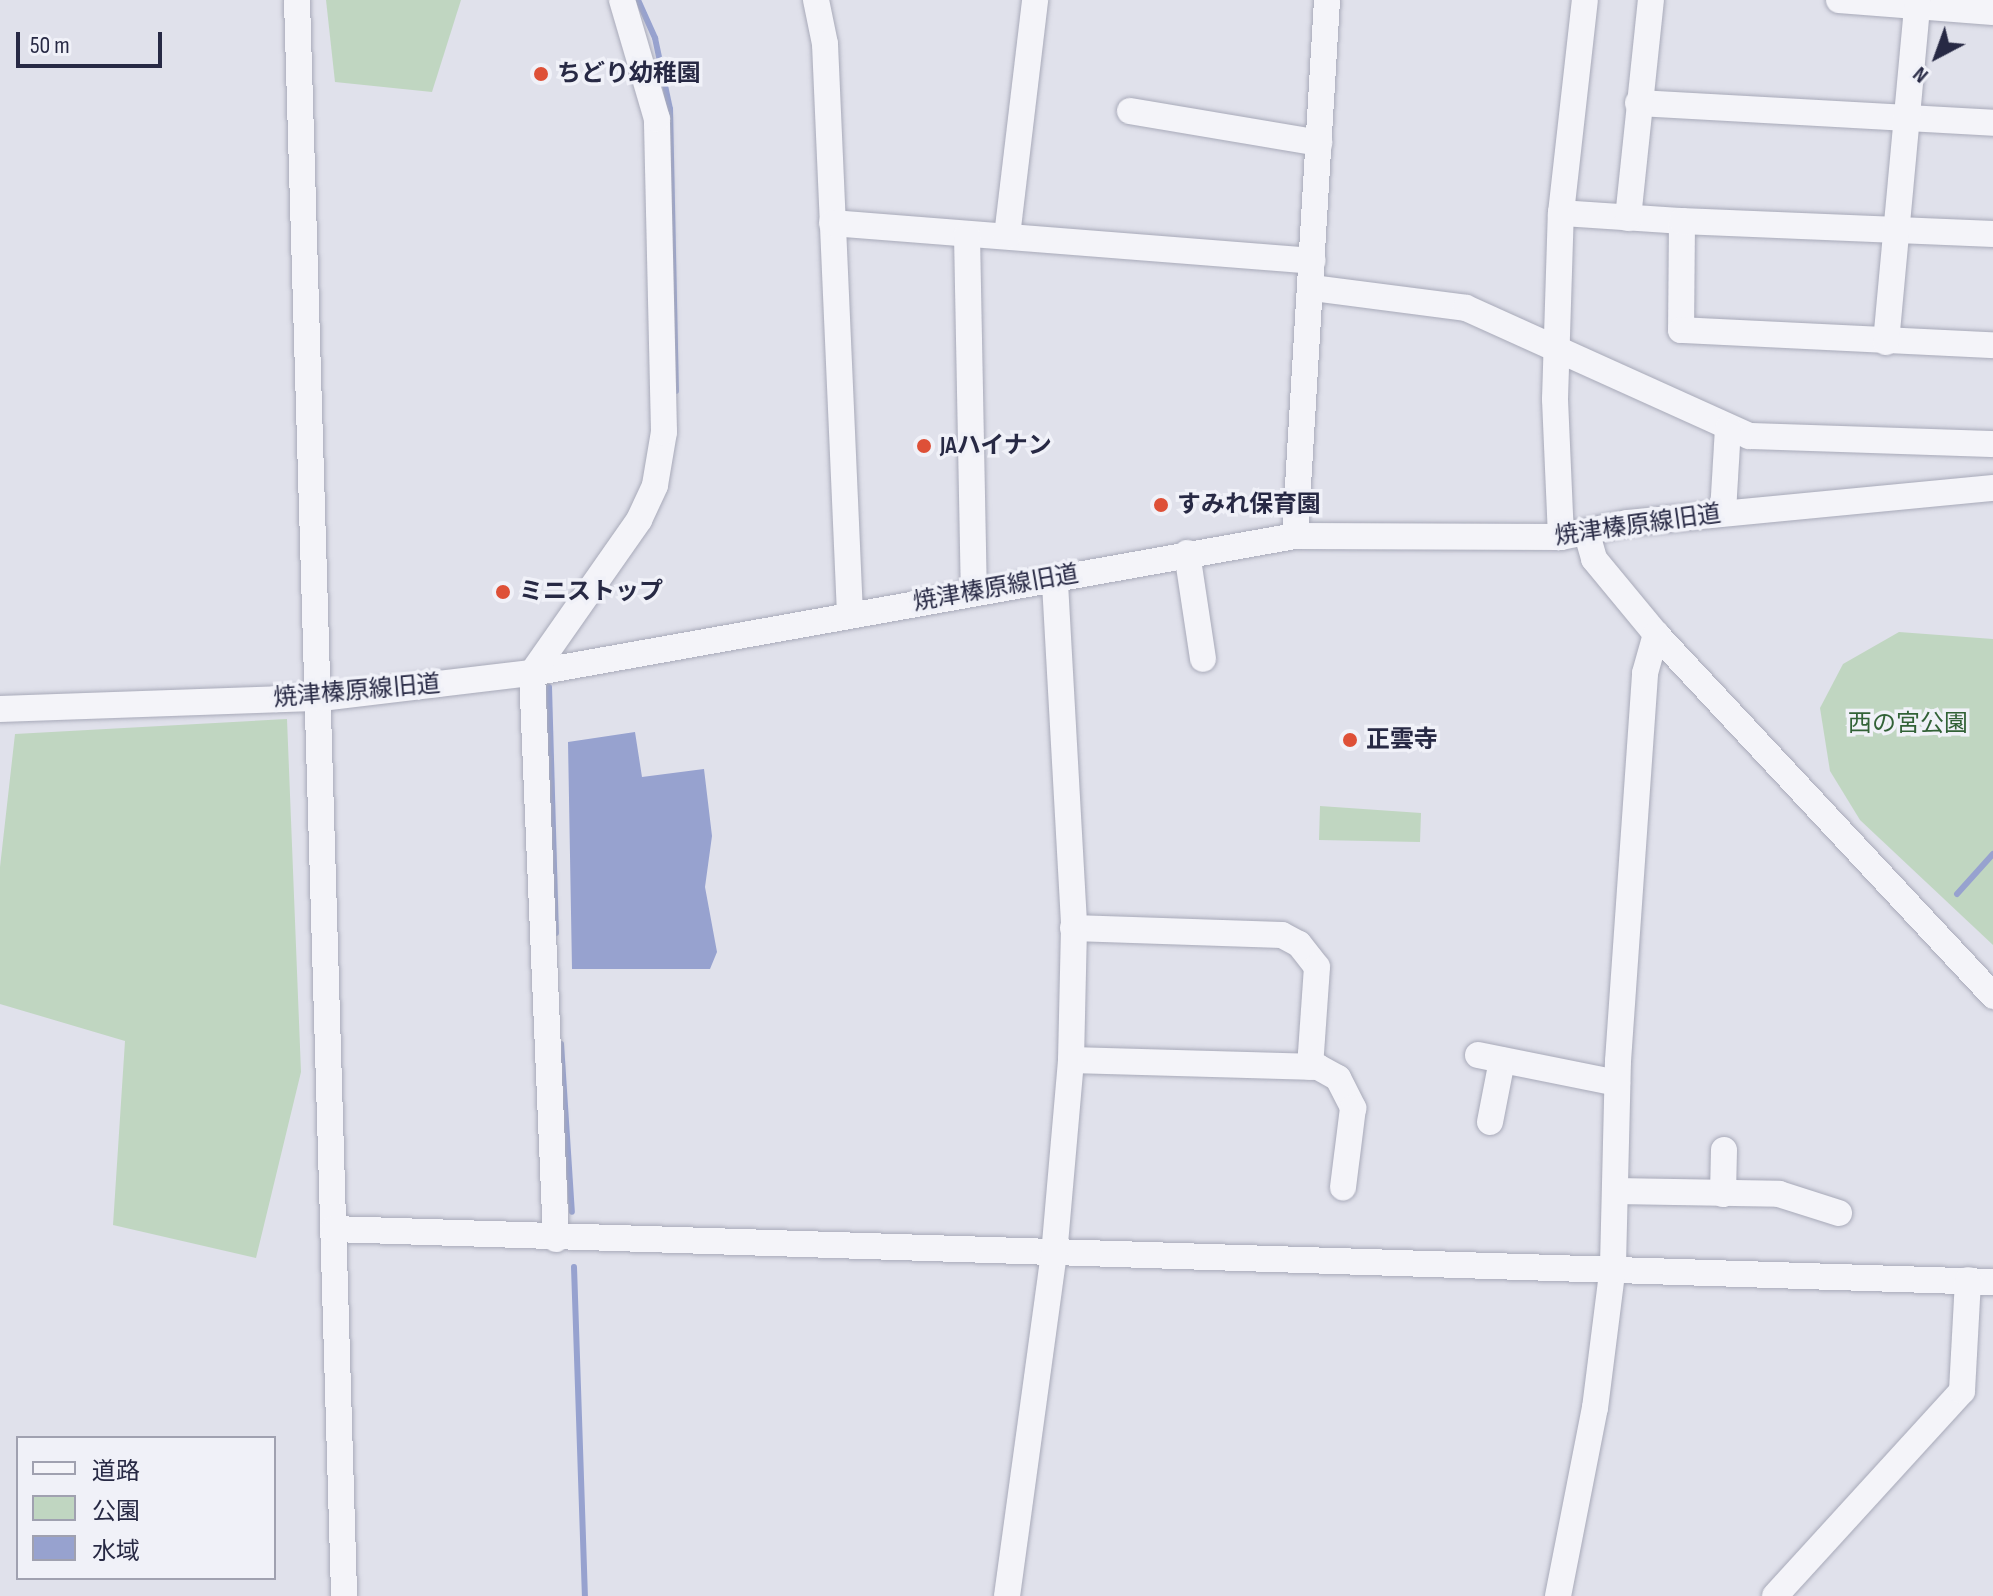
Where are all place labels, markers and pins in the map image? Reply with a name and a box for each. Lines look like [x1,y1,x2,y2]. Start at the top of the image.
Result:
place label: ちどり幼稚園 [557,60,701,88]
marker: ちどり幼稚園 [532,65,550,83]
place label: JAハイナン [940,432,1053,460]
marker: JAハイナン [915,437,933,455]
place label: すみれ保育園 [1177,491,1321,519]
marker: すみれ保育園 [1152,496,1170,514]
place label: ミニストップ [519,578,663,606]
marker: ミニストップ [494,583,512,601]
place label: 正雲寺 [1366,726,1438,754]
marker: 正雲寺 [1341,731,1359,749]

